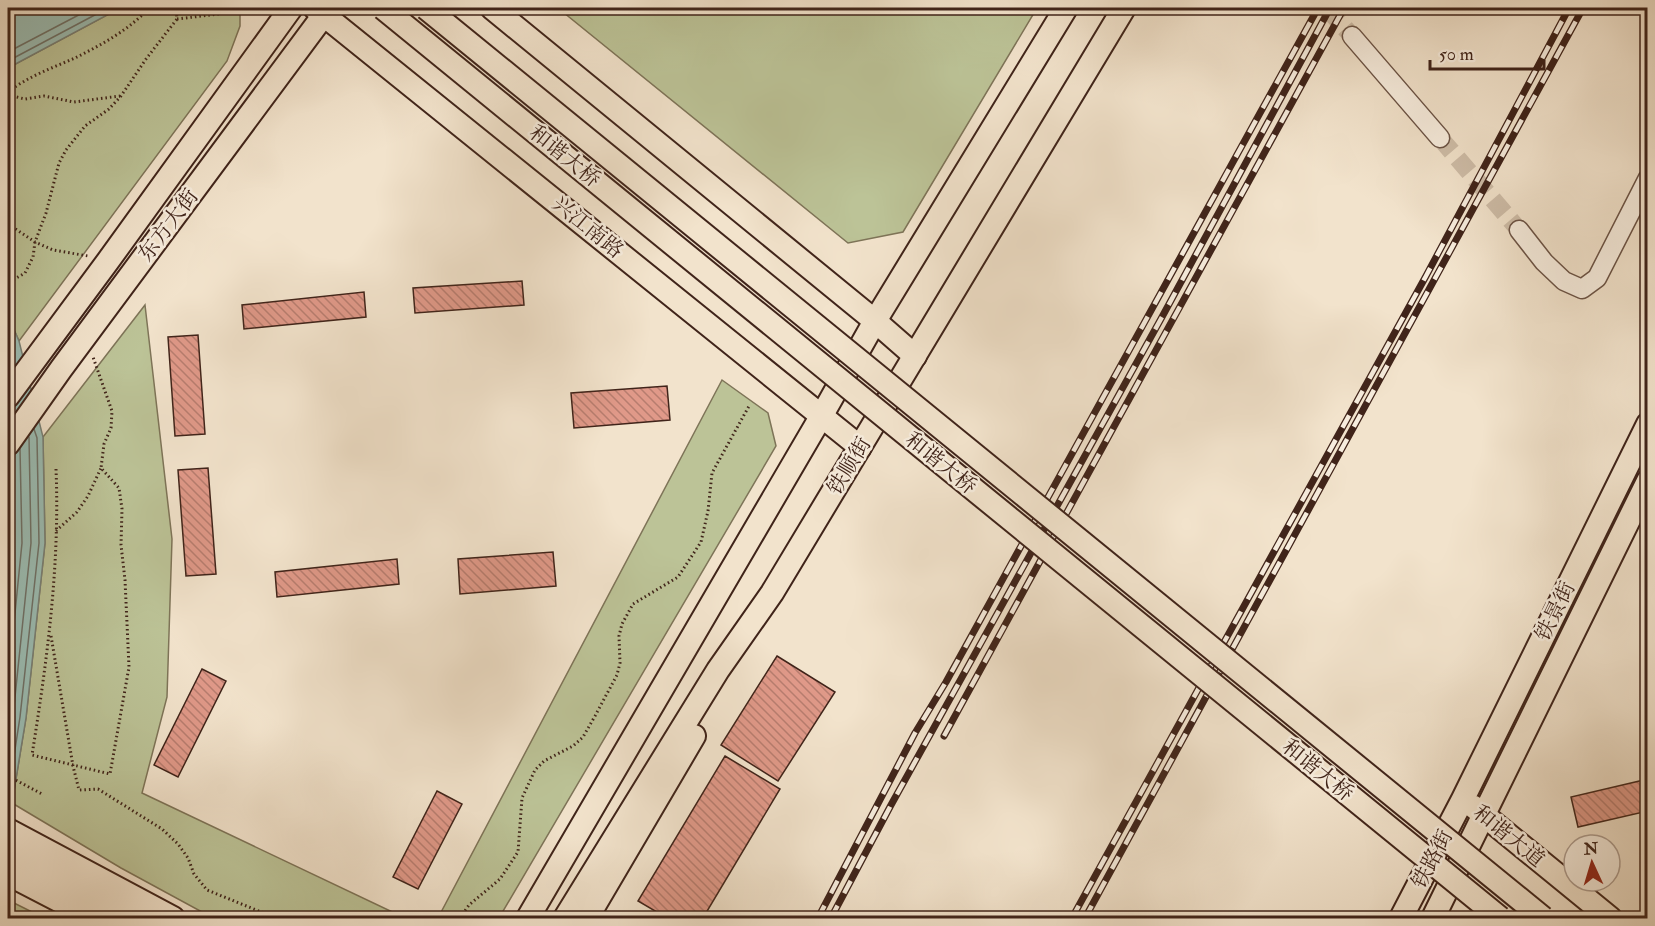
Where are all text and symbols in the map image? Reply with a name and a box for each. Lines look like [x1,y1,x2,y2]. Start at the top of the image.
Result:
scale bar [1430,33,1544,71]
text: 50 m [1439,43,1474,66]
street label: 和谐大桥 [524,119,606,193]
street label: 东方大街 [132,184,204,267]
street label: 兴江南路 [547,190,629,264]
street label: 和谐大桥 [900,426,982,500]
street label: 铁顺街 [822,432,877,500]
street label: 铁景街 [1530,577,1581,645]
street label: 和谐大桥 [1277,733,1359,807]
street label: 和谐大道 [1468,799,1550,873]
street label: 铁路街 [1406,825,1459,893]
north arrow [1562,833,1622,893]
text: N [1582,839,1600,860]

